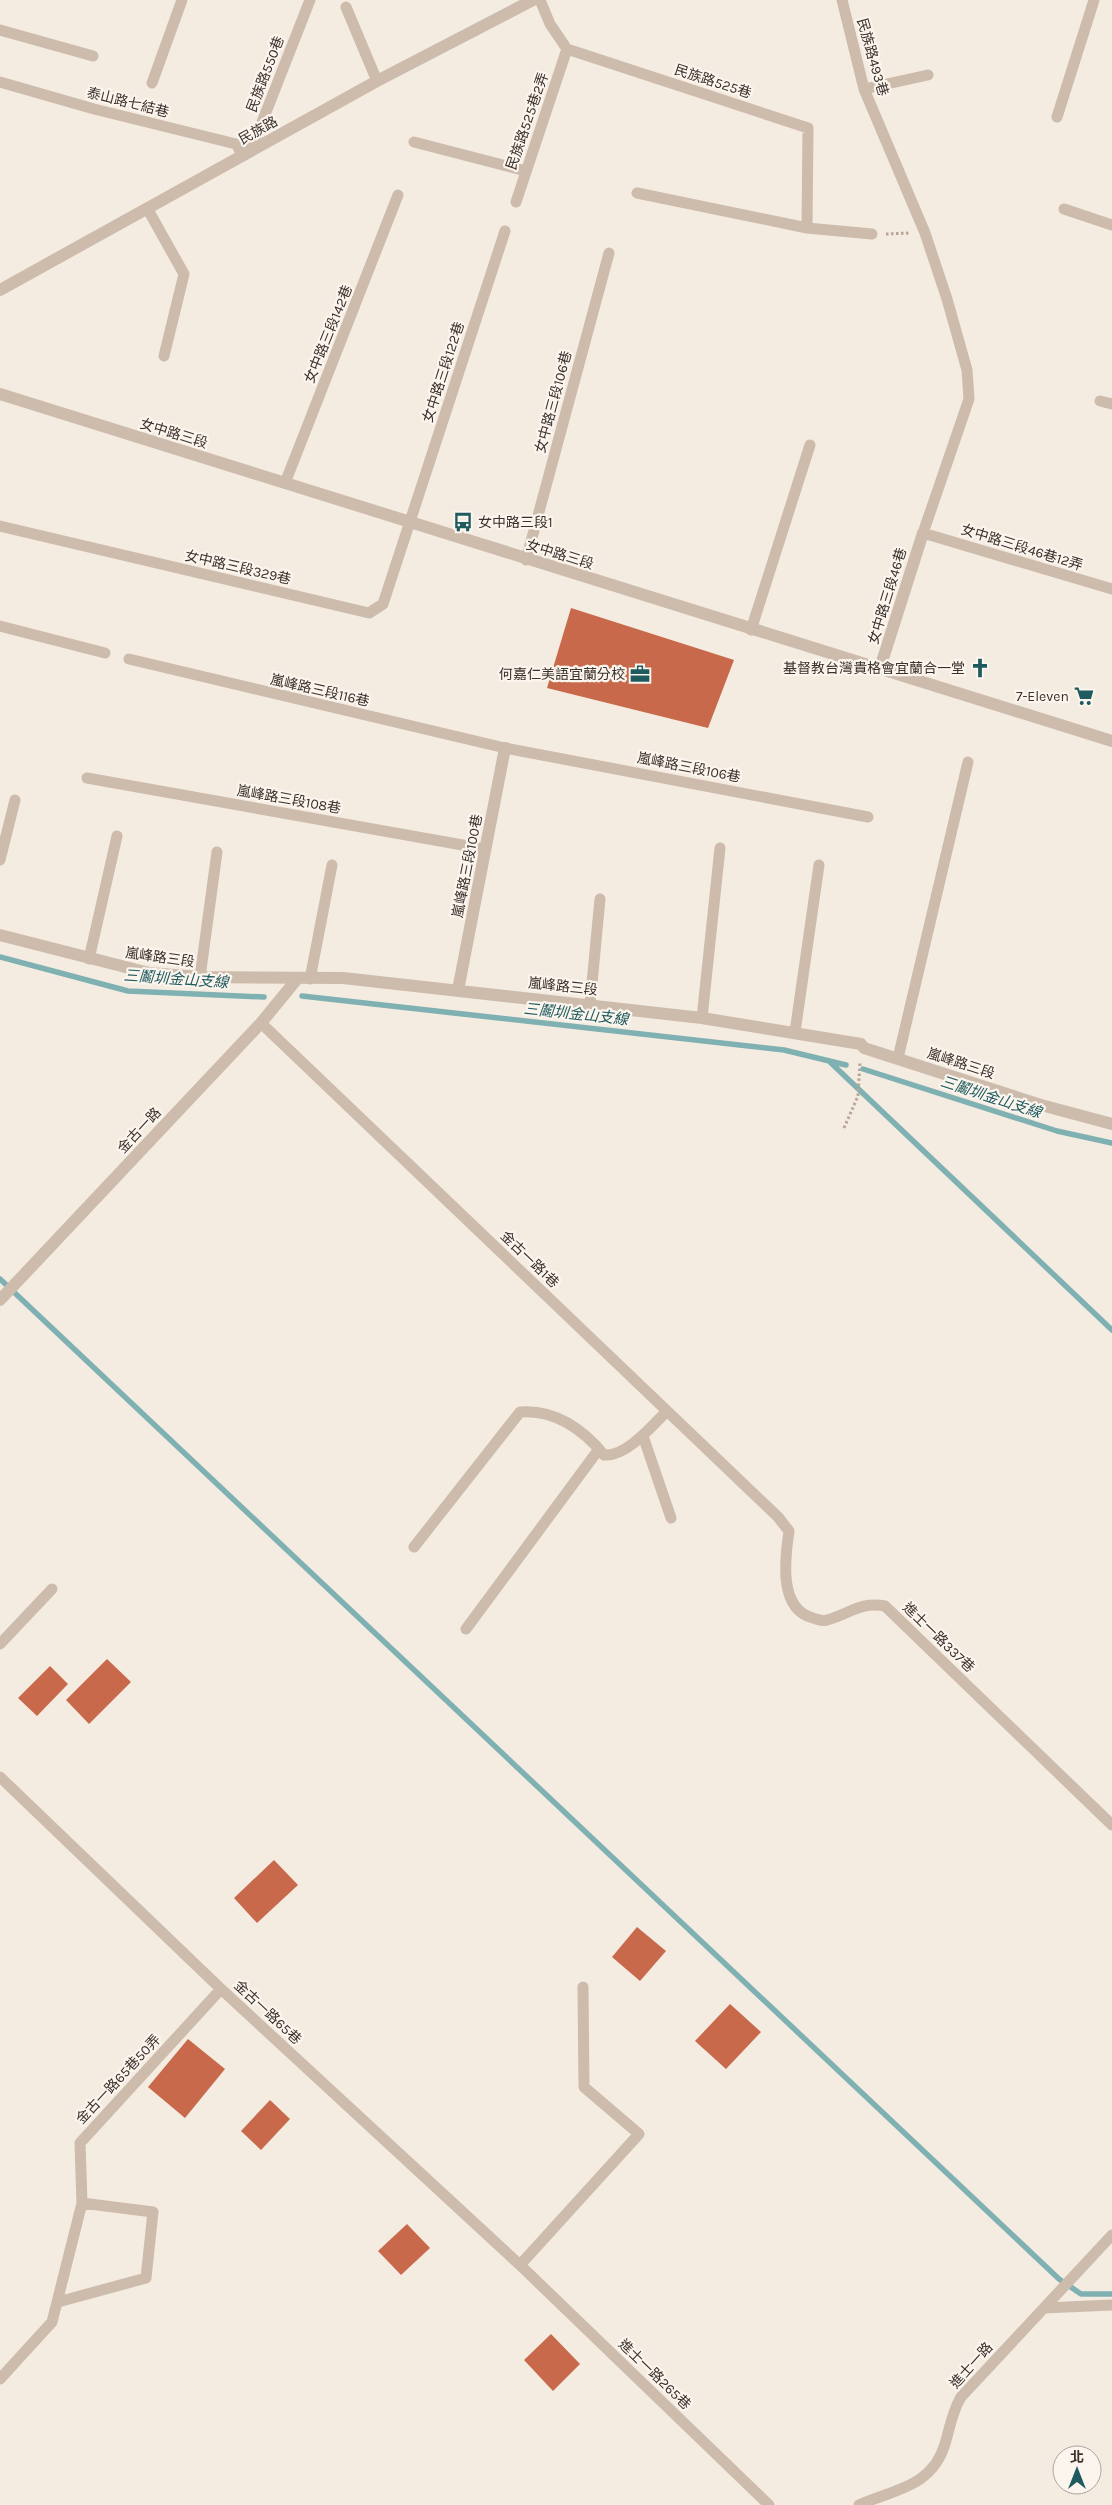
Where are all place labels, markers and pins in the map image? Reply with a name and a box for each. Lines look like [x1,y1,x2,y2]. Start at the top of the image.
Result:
bus stop icon: 女中路三段1 [452,511,474,533]
place label: 女中路三段1 [478,514,553,531]
church icon: 基督教台灣貴格會宜蘭合一堂 [969,657,991,679]
place label: 基督教台灣貴格會宜蘭合一堂 [783,660,965,677]
office icon: 何嘉仁美語宜蘭分校 [629,663,651,685]
place label: 何嘉仁美語宜蘭分校 [499,666,625,683]
supermarket icon: 7-Eleven [1073,685,1095,707]
place label: 7-Eleven [1016,688,1069,705]

